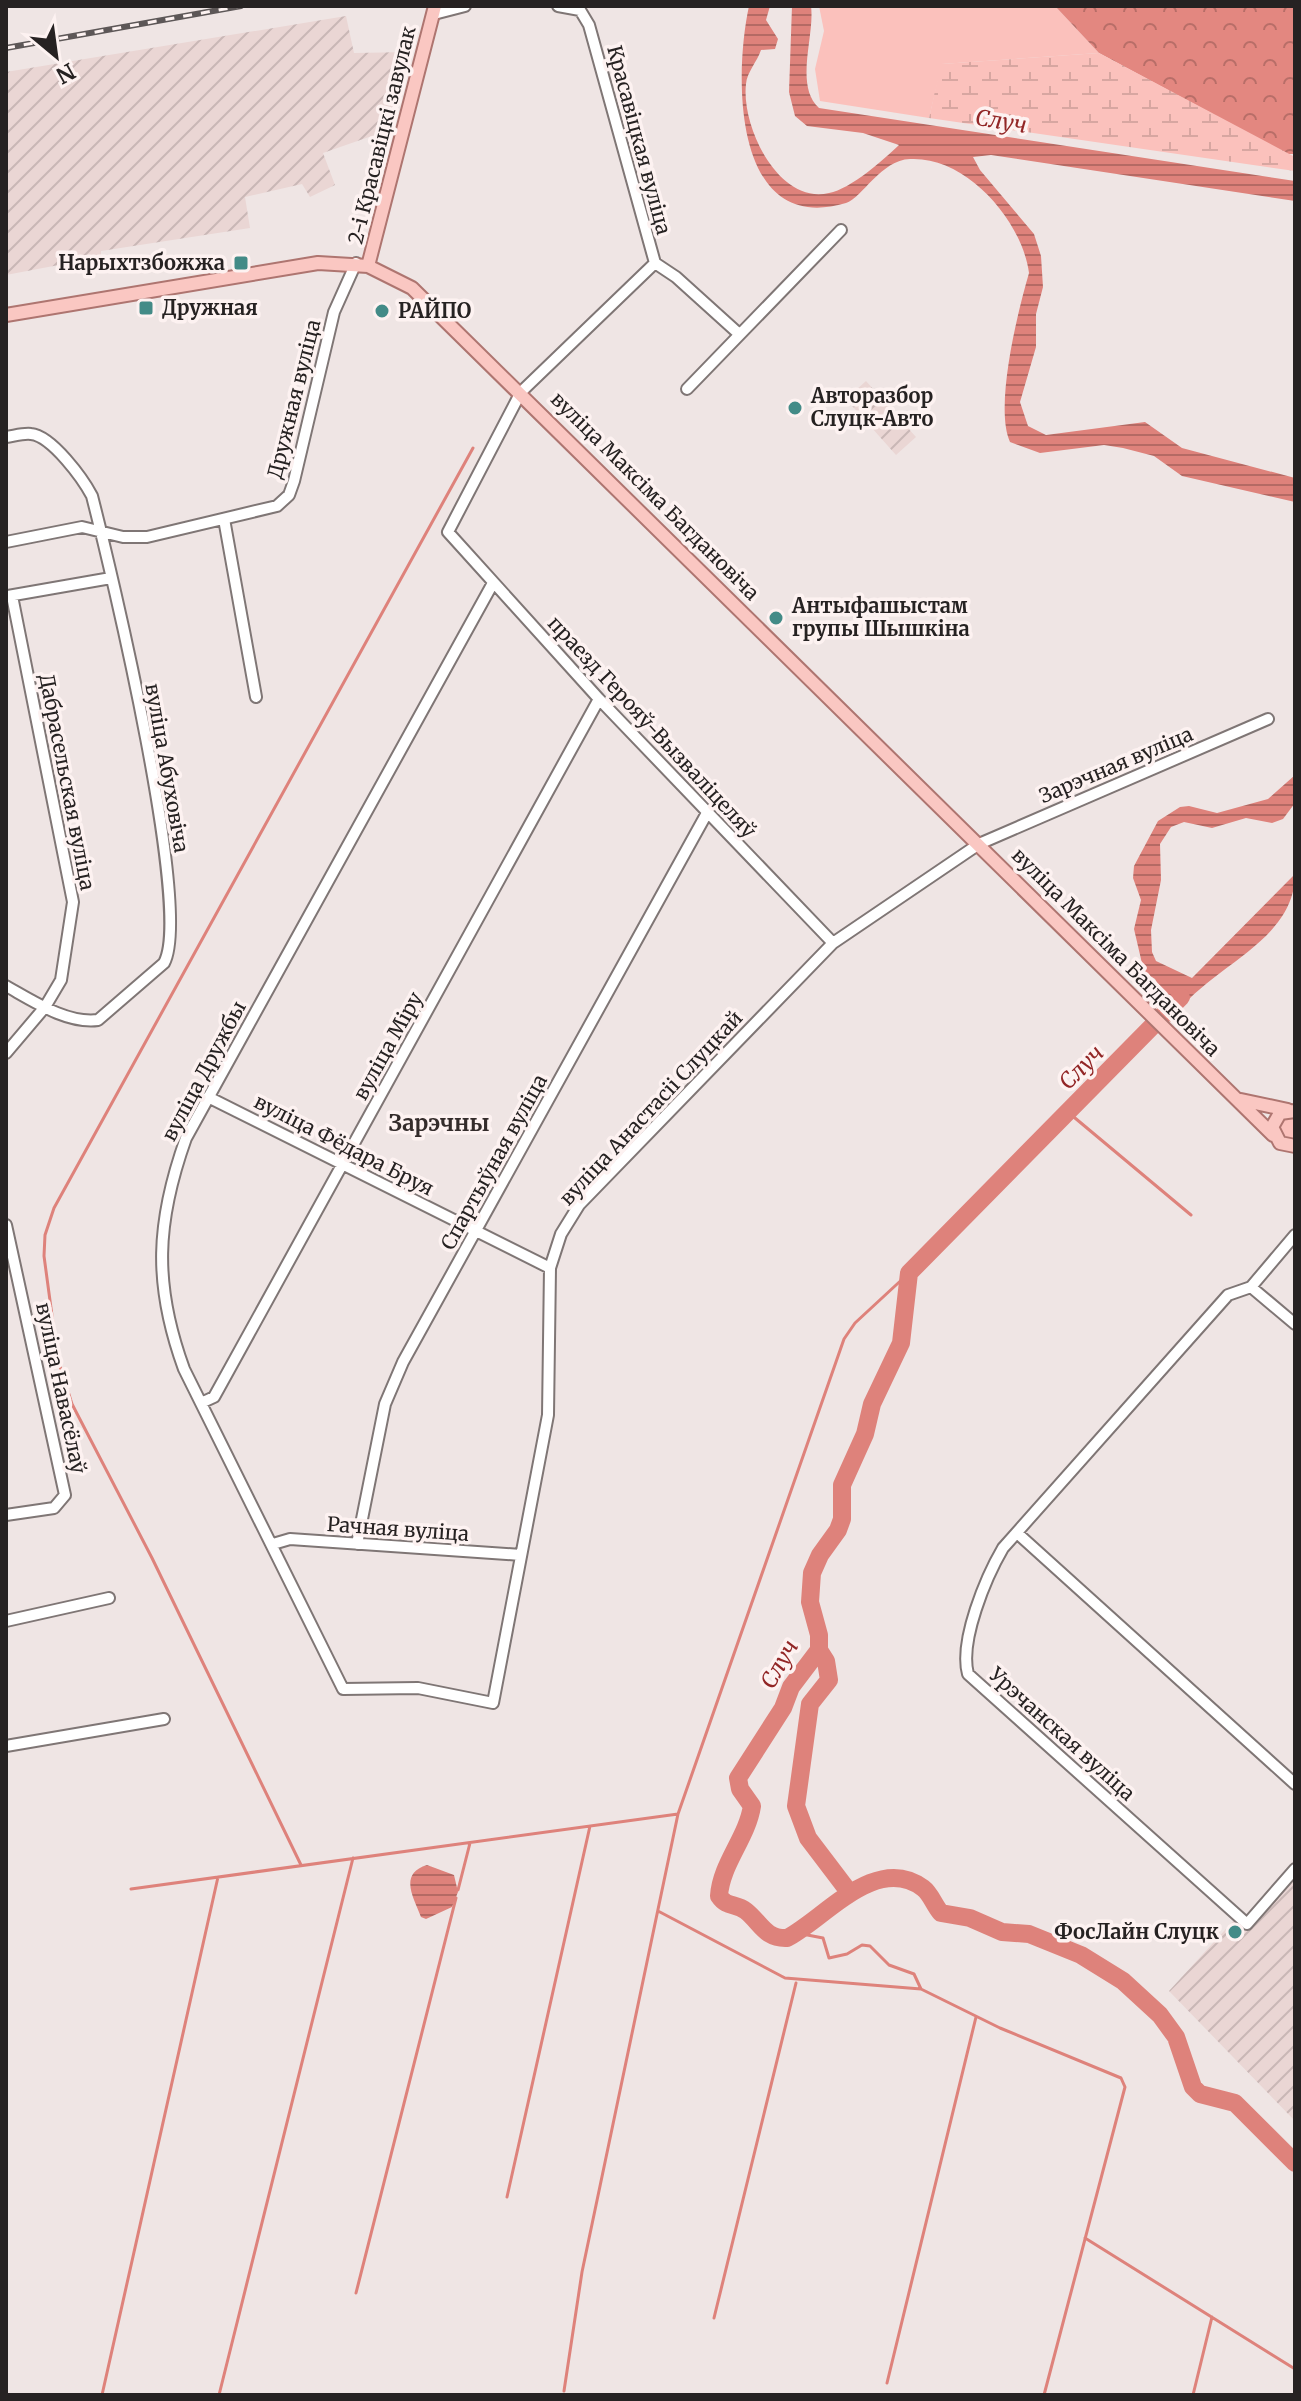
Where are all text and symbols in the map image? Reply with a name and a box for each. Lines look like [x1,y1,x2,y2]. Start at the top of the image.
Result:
north arrow [16,16,96,96]
street label: 2-і Красавіцкі завулак [342,23,421,246]
street label: Красавіцкая вуліца [602,42,677,238]
text: N [51,57,80,90]
water label: Случ [973,103,1029,139]
place label: Нарыхтзбожжа [58,250,225,275]
marker: Нарыхтзбожжа [232,254,250,272]
place label: Дружная [162,295,258,320]
place label: РАЙПО [398,297,471,323]
marker: Дружная [137,299,155,317]
marker: РАЙПО [373,302,391,320]
street label: Дружная вуліца [262,317,325,481]
place label: Авторазбор Слуцк-Авто [810,383,933,431]
street label: вуліца Максіма Багдановіча [546,386,765,605]
marker: Авторазбор Слуцк-Авто [786,399,804,417]
place label: Антыфашыстам групы Шышкіна [791,593,970,641]
marker: Антыфашыстам групы Шышкіна [767,609,785,627]
street label: праезд Герояў-Вызваліцеляў [543,611,762,843]
street label: Дабрасельская вуліца [34,672,101,892]
street label: вуліца Абуховіча [140,681,195,855]
street label: Зарэчная вуліца [1035,721,1197,808]
street label: вуліца Максіма Багдановіча [1007,842,1226,1061]
street label: вуліца Міру [348,987,428,1104]
street label: вуліца Дружбы [156,996,251,1145]
street label: вуліца Анастасіі Слуцкай [554,1005,747,1210]
water label: Случ [1053,1039,1109,1095]
street label: Спартыўная вуліца [435,1069,552,1254]
street label: вуліца Фёдара Бруя [250,1088,438,1201]
district label: Зарэчны [389,1109,489,1137]
street label: вуліца Навасёлаў [31,1300,92,1476]
street label: Рачная вуліца [326,1511,470,1546]
water label: Случ [754,1635,804,1693]
street label: Урэчанская вуліца [984,1661,1140,1806]
place label: ФосЛайн Слуцк [1054,1919,1220,1944]
marker: ФосЛайн Слуцк [1226,1923,1244,1941]

